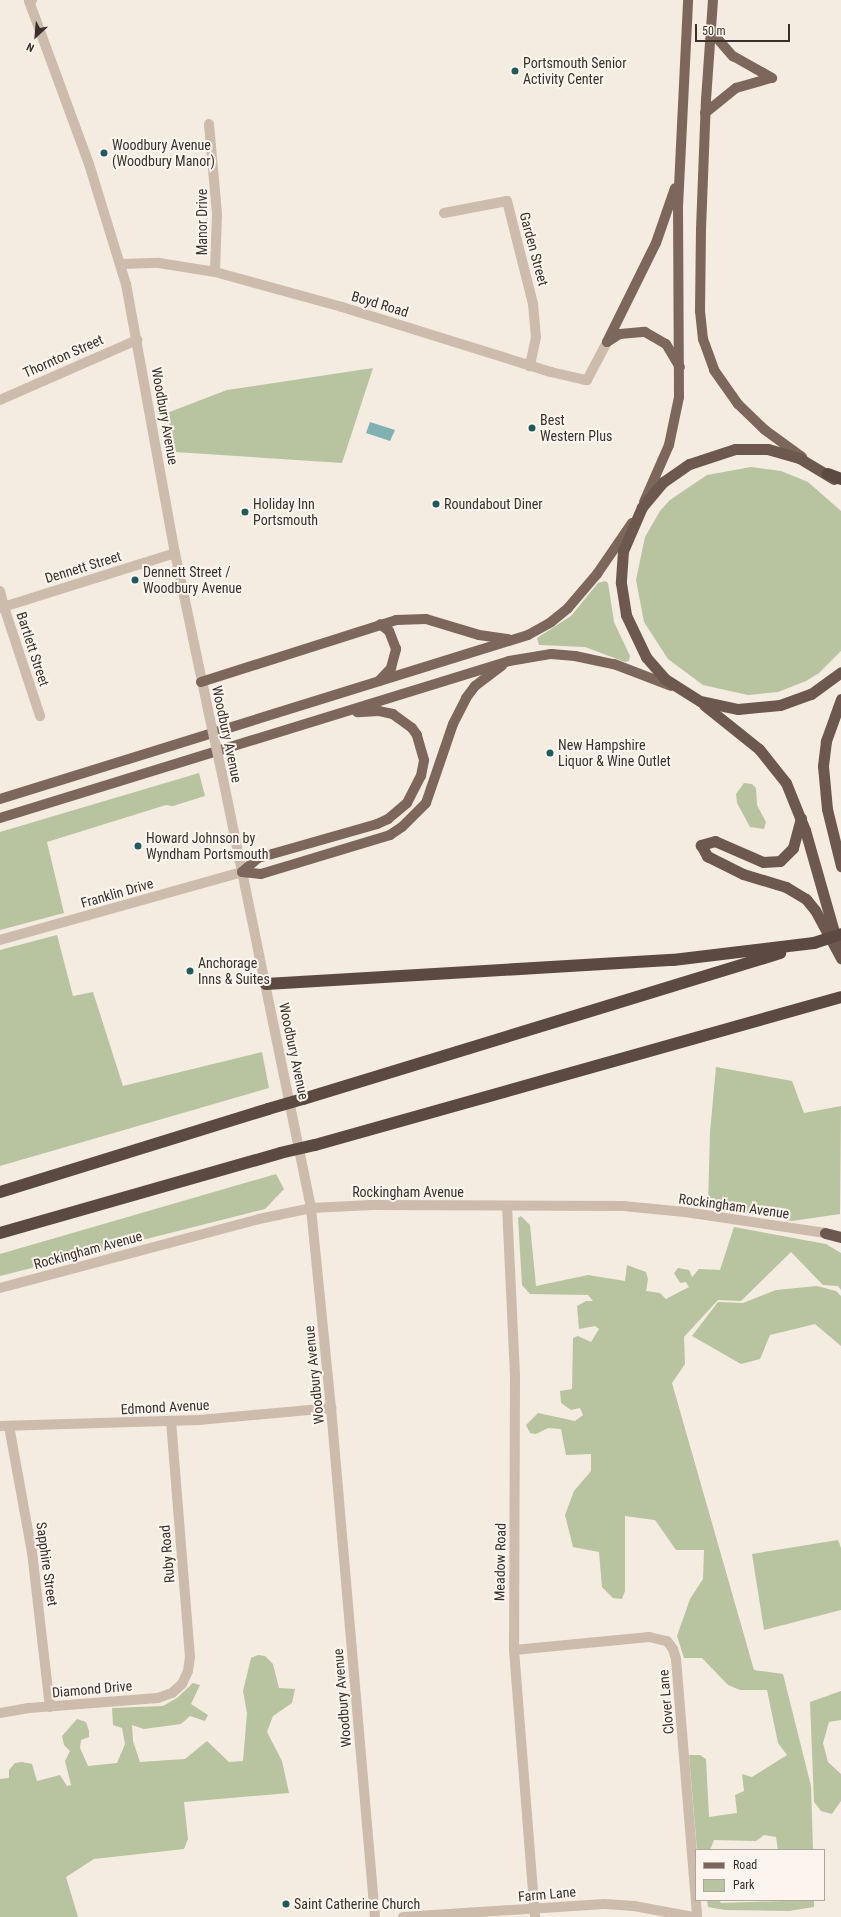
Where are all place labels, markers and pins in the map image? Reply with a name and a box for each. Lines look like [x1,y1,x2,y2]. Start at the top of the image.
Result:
place label: Portsmouth Senior Activity Center [523,55,626,88]
marker: Portsmouth Senior Activity Center [510,66,520,76]
place label: Woodbury Avenue (Woodbury Manor) [112,137,215,170]
marker: Woodbury Avenue (Woodbury Manor) [99,148,109,158]
place label: Best Western Plus [540,412,612,444]
marker: Best Western Plus [527,423,537,433]
place label: Holiday Inn Portsmouth [253,496,318,528]
place label: Roundabout Diner [444,496,543,512]
marker: Roundabout Diner [431,499,441,509]
marker: Holiday Inn Portsmouth [240,507,250,517]
place label: Dennett Street / Woodbury Avenue [143,564,242,596]
marker: Dennett Street / Woodbury Avenue [130,575,140,585]
place label: New Hampshire Liquor & Wine Outlet [558,737,671,770]
marker: New Hampshire Liquor & Wine Outlet [545,748,555,758]
place label: Howard Johnson by Wyndham Portsmouth [146,830,269,862]
marker: Howard Johnson by Wyndham Portsmouth [133,841,143,851]
place label: Anchorage Inns & Suites [198,955,270,988]
marker: Anchorage Inns & Suites [185,966,195,976]
place label: Saint Catherine Church [294,1896,420,1912]
marker: Saint Catherine Church [281,1899,291,1909]

